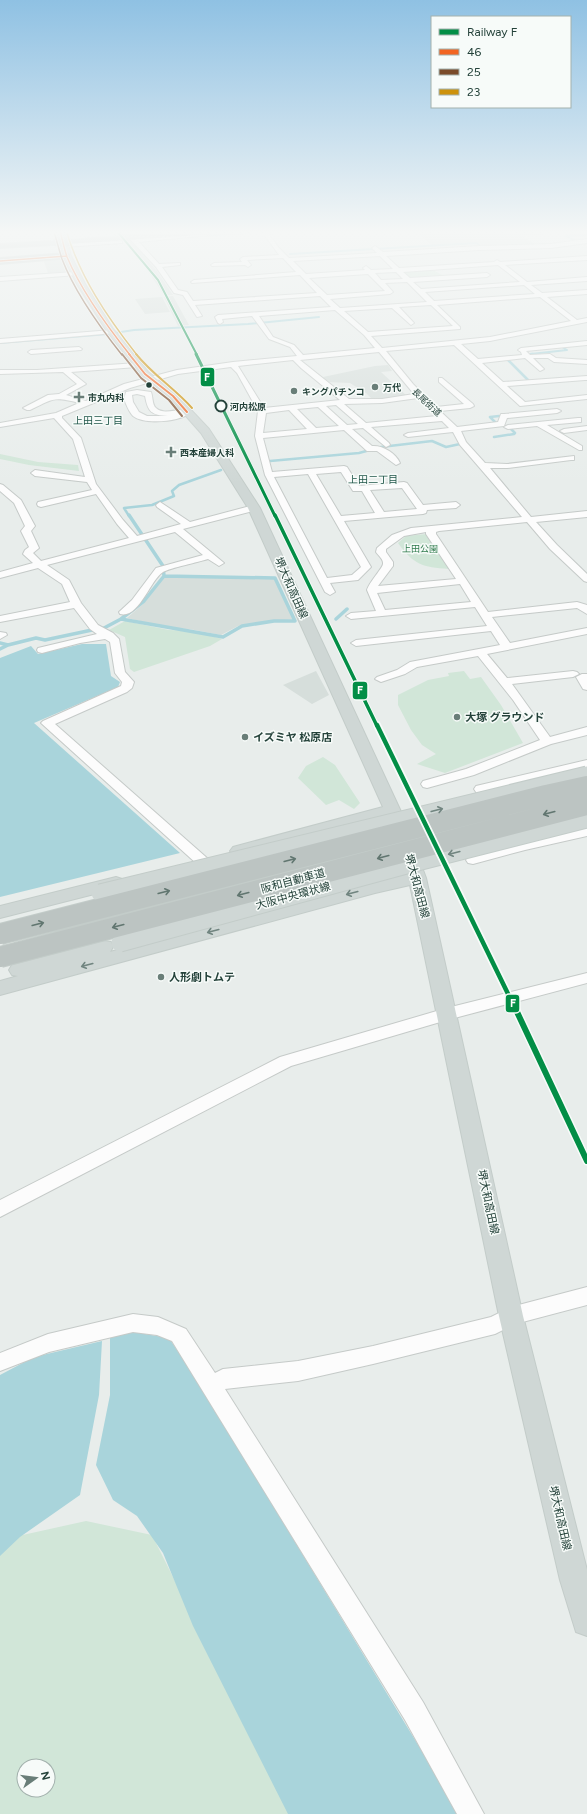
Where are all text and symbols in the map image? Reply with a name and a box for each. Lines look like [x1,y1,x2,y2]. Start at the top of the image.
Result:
legend [431,16,571,108]
text: Railway F [467,25,518,39]
text: 46 [467,45,481,59]
text: 25 [467,65,481,79]
text: 23 [467,85,480,99]
line badge: F [200,367,215,387]
text: F [204,371,210,384]
unlabelled marker [144,380,154,390]
marker: 万代 [370,382,380,392]
place label: 万代 [383,382,401,393]
marker: キングパチンコ [289,386,299,396]
place label: キングパチンコ [302,386,365,397]
street label: 長尾街道 [410,386,444,418]
marker: 市丸内科 [73,391,85,403]
place label: 市丸内科 [88,392,124,403]
marker: 河内松原 [214,399,228,413]
place label: 河内松原 [229,401,266,412]
district label: 上田三丁目 [73,414,123,427]
marker: 西本産婦人科 [165,446,177,458]
place label: 西本産婦人科 [180,447,234,458]
district label: 上田二丁目 [348,473,398,486]
park label: 上田公園 [402,543,438,554]
street label: 堺大和高田線 [272,555,310,621]
line badge: F [352,681,368,700]
text: F [357,684,363,697]
place label: 大塚 グラウンド [465,711,545,724]
marker: 大塚 グラウンド [452,712,462,722]
place label: イズミヤ 松原店 [253,731,332,744]
marker: イズミヤ 松原店 [240,732,250,742]
one-way arrow [430,806,443,813]
one-way arrow [543,810,556,818]
one-way arrow [448,850,461,857]
street label: 堺大和高田線 [402,852,432,920]
one-way arrow [376,854,389,862]
one-way arrow [283,856,296,863]
street label: 阪和自動車道 [259,866,327,896]
street label: 大阪中央環状線 [254,880,332,912]
one-way arrow [157,888,170,895]
one-way arrow [237,890,250,898]
one-way arrow [345,890,358,897]
one-way arrow [31,920,44,927]
one-way arrow [111,923,124,931]
one-way arrow [206,928,219,935]
one-way arrow [81,962,94,969]
place label: 人形劇トムテ [169,971,235,984]
marker: 人形劇トムテ [156,972,166,982]
line badge: F [505,994,520,1013]
text: F [510,997,516,1010]
street label: 堺大和高田線 [475,1168,501,1236]
street label: 堺大和高田線 [546,1484,574,1552]
north arrow [16,1758,56,1798]
text: N [38,1770,53,1781]

